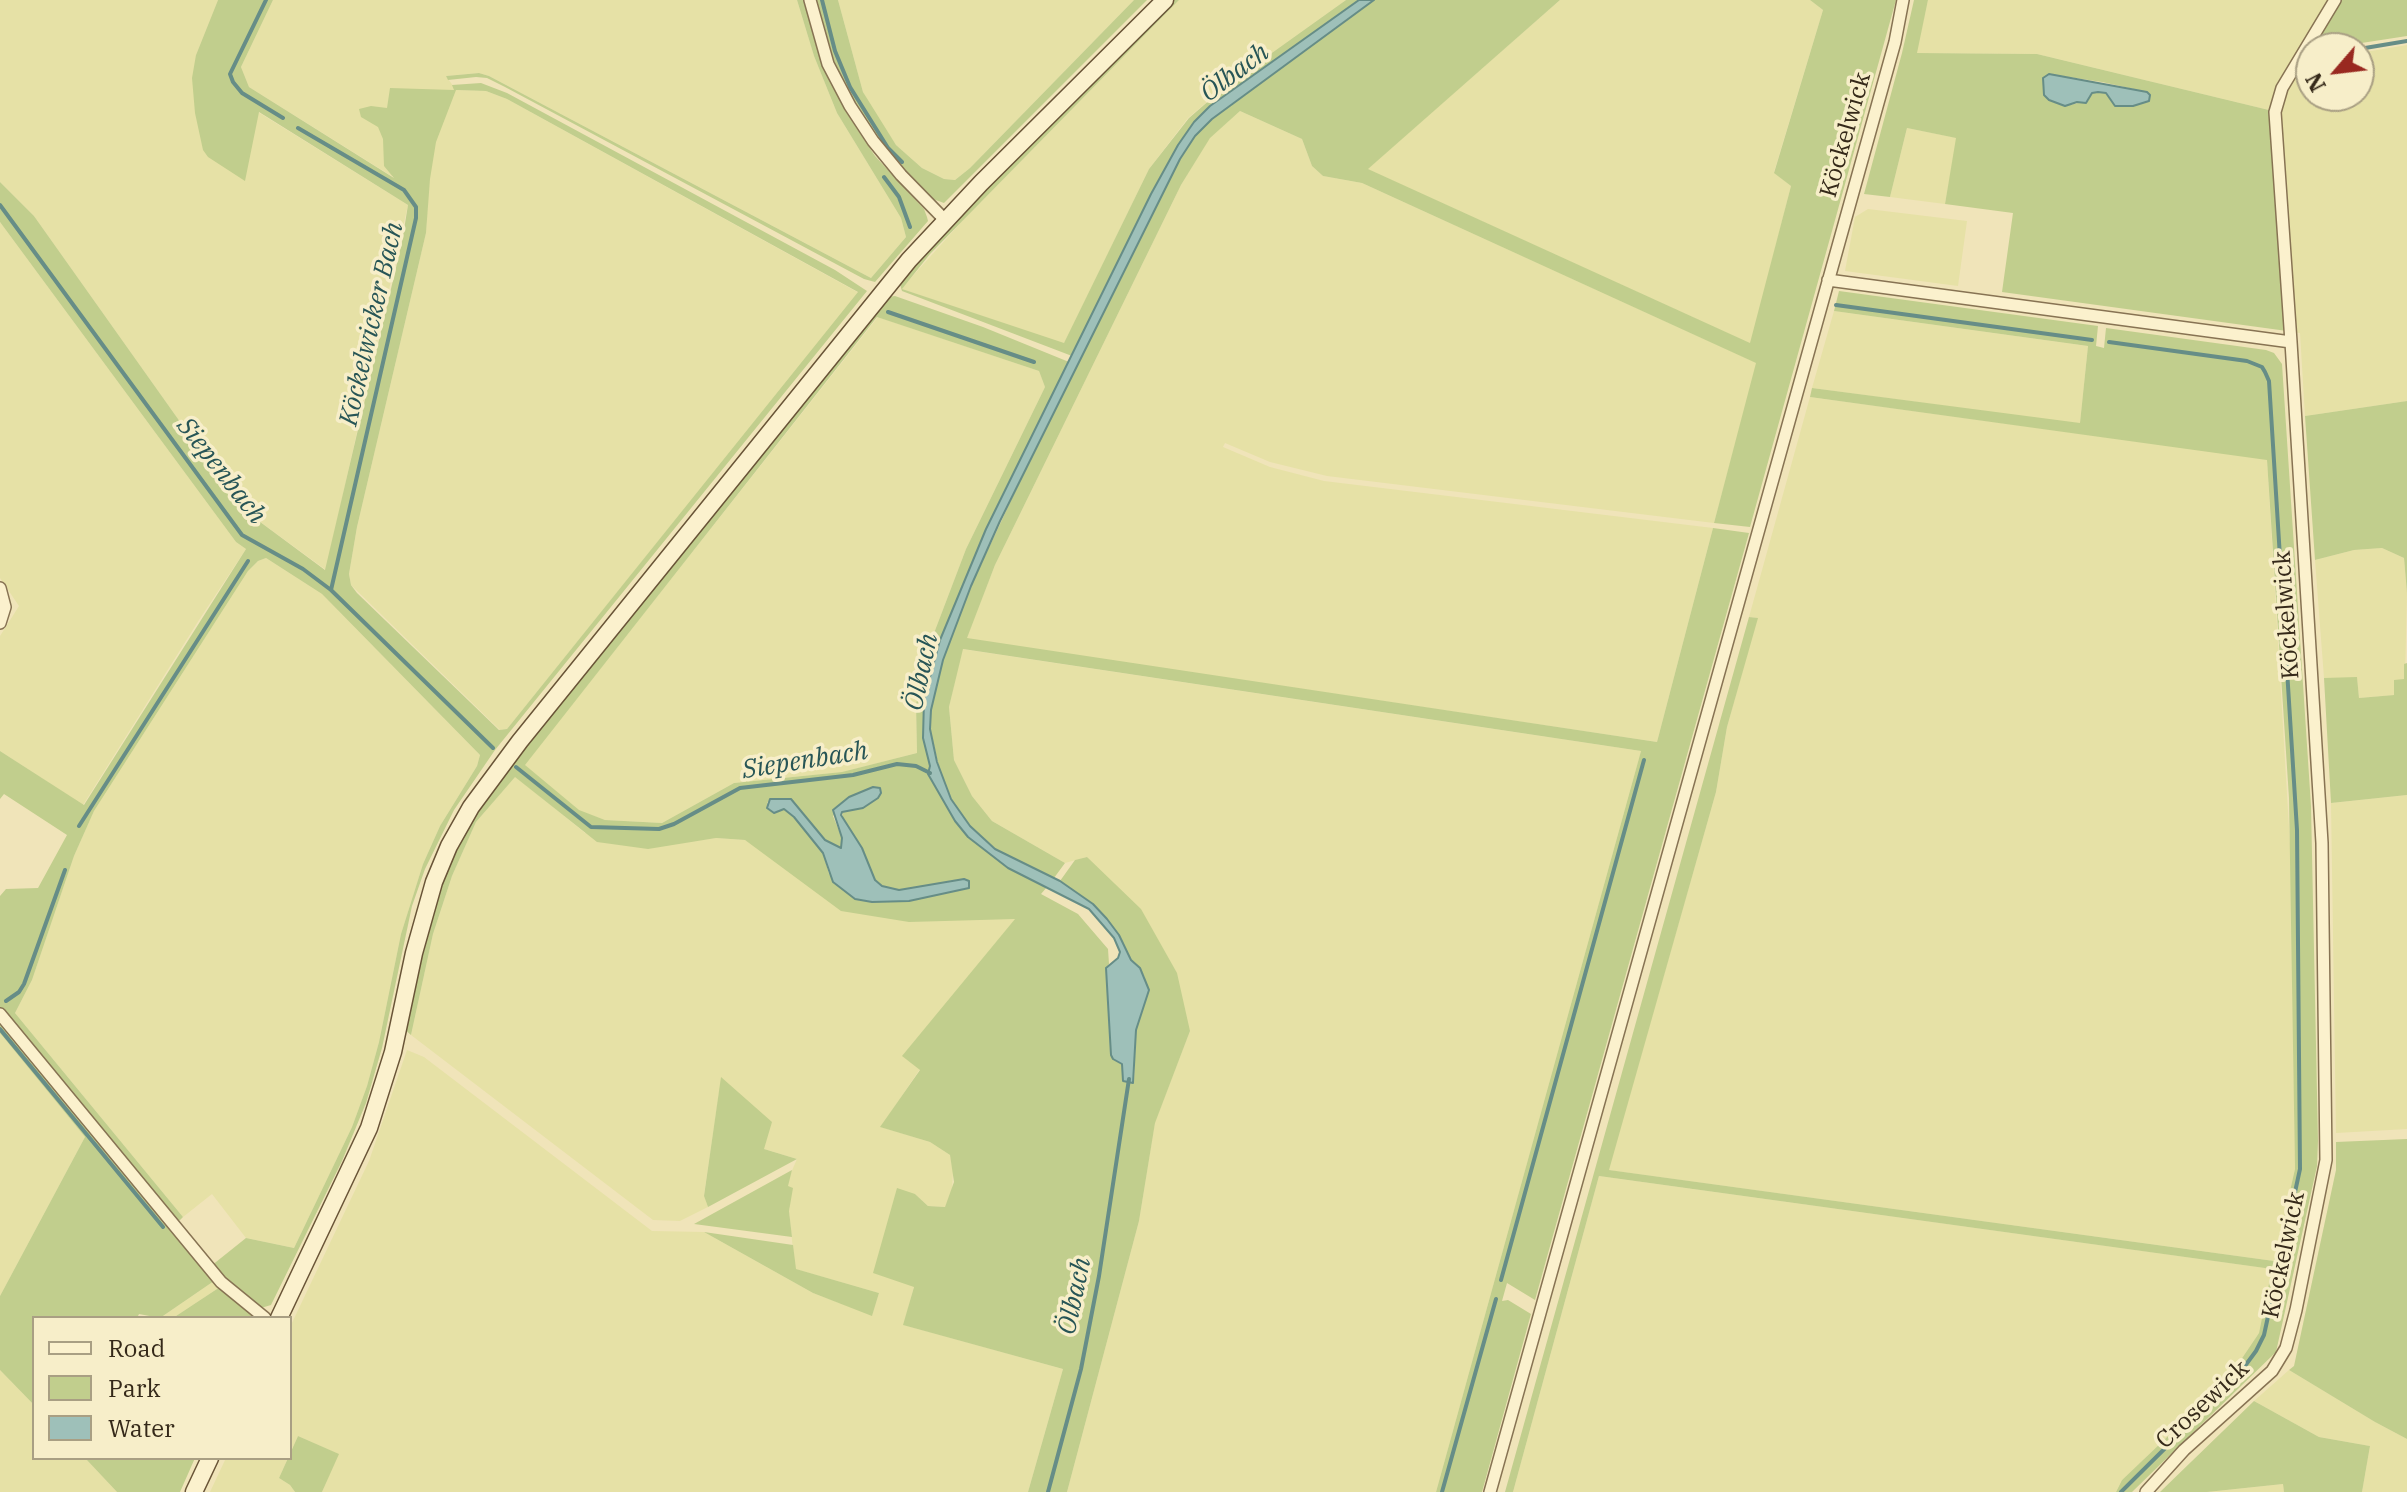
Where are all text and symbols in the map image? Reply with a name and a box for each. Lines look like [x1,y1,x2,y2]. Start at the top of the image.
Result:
north arrow [2295,32,2375,112]
water label: Ölbach [1195,37,1275,109]
text: N [2298,68,2332,97]
street label: Köckelwick [1814,69,1878,201]
water label: Köckelwicker Bach [333,219,411,429]
water label: Siepenbach [170,411,272,531]
street label: Köckelwick [2268,550,2306,680]
water label: Ölbach [899,631,945,713]
water label: Siepenbach [740,736,870,786]
street label: Köckelwick [2257,1189,2311,1321]
water label: Ölbach [1052,1255,1098,1337]
legend [32,1316,292,1460]
text: Road [108,1332,165,1364]
street label: Crosewick [2151,1355,2255,1455]
text: Park [108,1372,160,1404]
text: Water [108,1412,175,1444]

